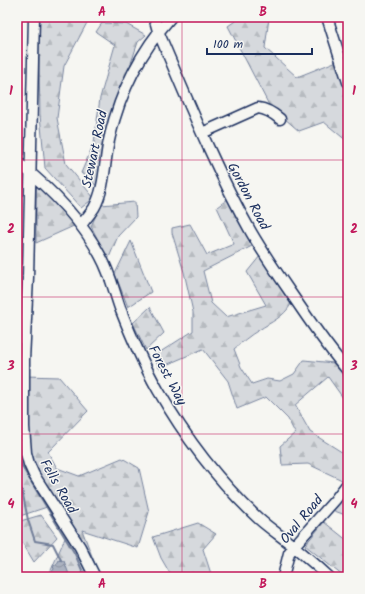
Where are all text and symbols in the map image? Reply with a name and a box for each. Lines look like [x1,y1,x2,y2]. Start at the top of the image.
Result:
text: A [98,2,106,23]
text: B [259,2,267,23]
scale bar [207,30,312,56]
text: 100 m [213,35,244,54]
text: 1 [9,81,13,102]
text: 1 [352,81,356,102]
street label: Stewart Road [76,107,114,190]
street label: Gordon Road [221,159,276,235]
text: 2 [7,219,15,240]
text: 2 [350,219,358,240]
street label: Forest Way [142,341,192,410]
text: 3 [6,356,15,377]
text: 3 [349,356,358,377]
street label: Fells Road [34,455,83,519]
street label: Oval Road [275,490,330,549]
text: 4 [7,494,15,515]
text: 4 [350,494,358,515]
text: A [98,574,106,594]
text: B [259,574,267,594]

